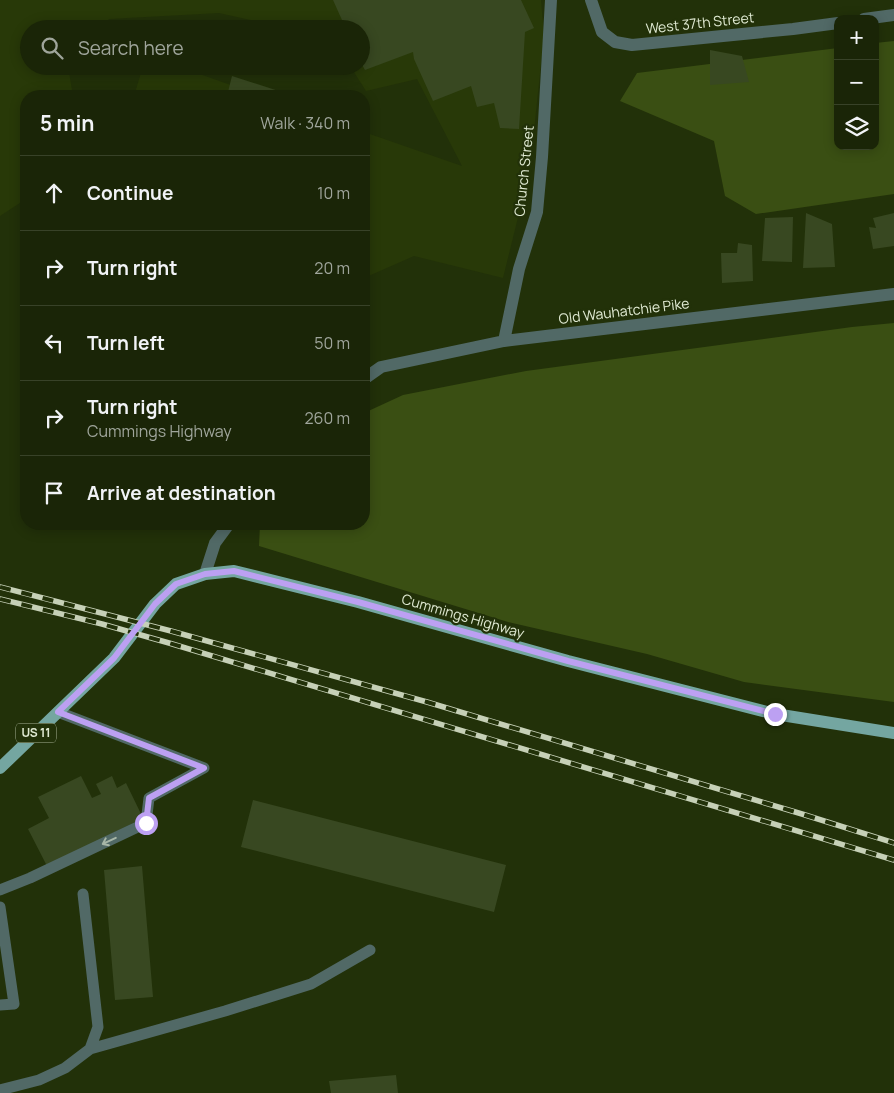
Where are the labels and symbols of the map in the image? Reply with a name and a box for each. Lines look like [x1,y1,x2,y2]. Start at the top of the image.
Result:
street label: West 37th Street [645,7,755,38]
street label: Church Street [509,124,538,217]
street label: Old Wauhatchie Pike [558,293,690,328]
street label: Cummings Highway [400,589,527,642]
route end [764,703,787,726]
road number: US 11 [16,724,56,742]
route start [135,812,158,835]
one-way arrow [102,836,117,846]

